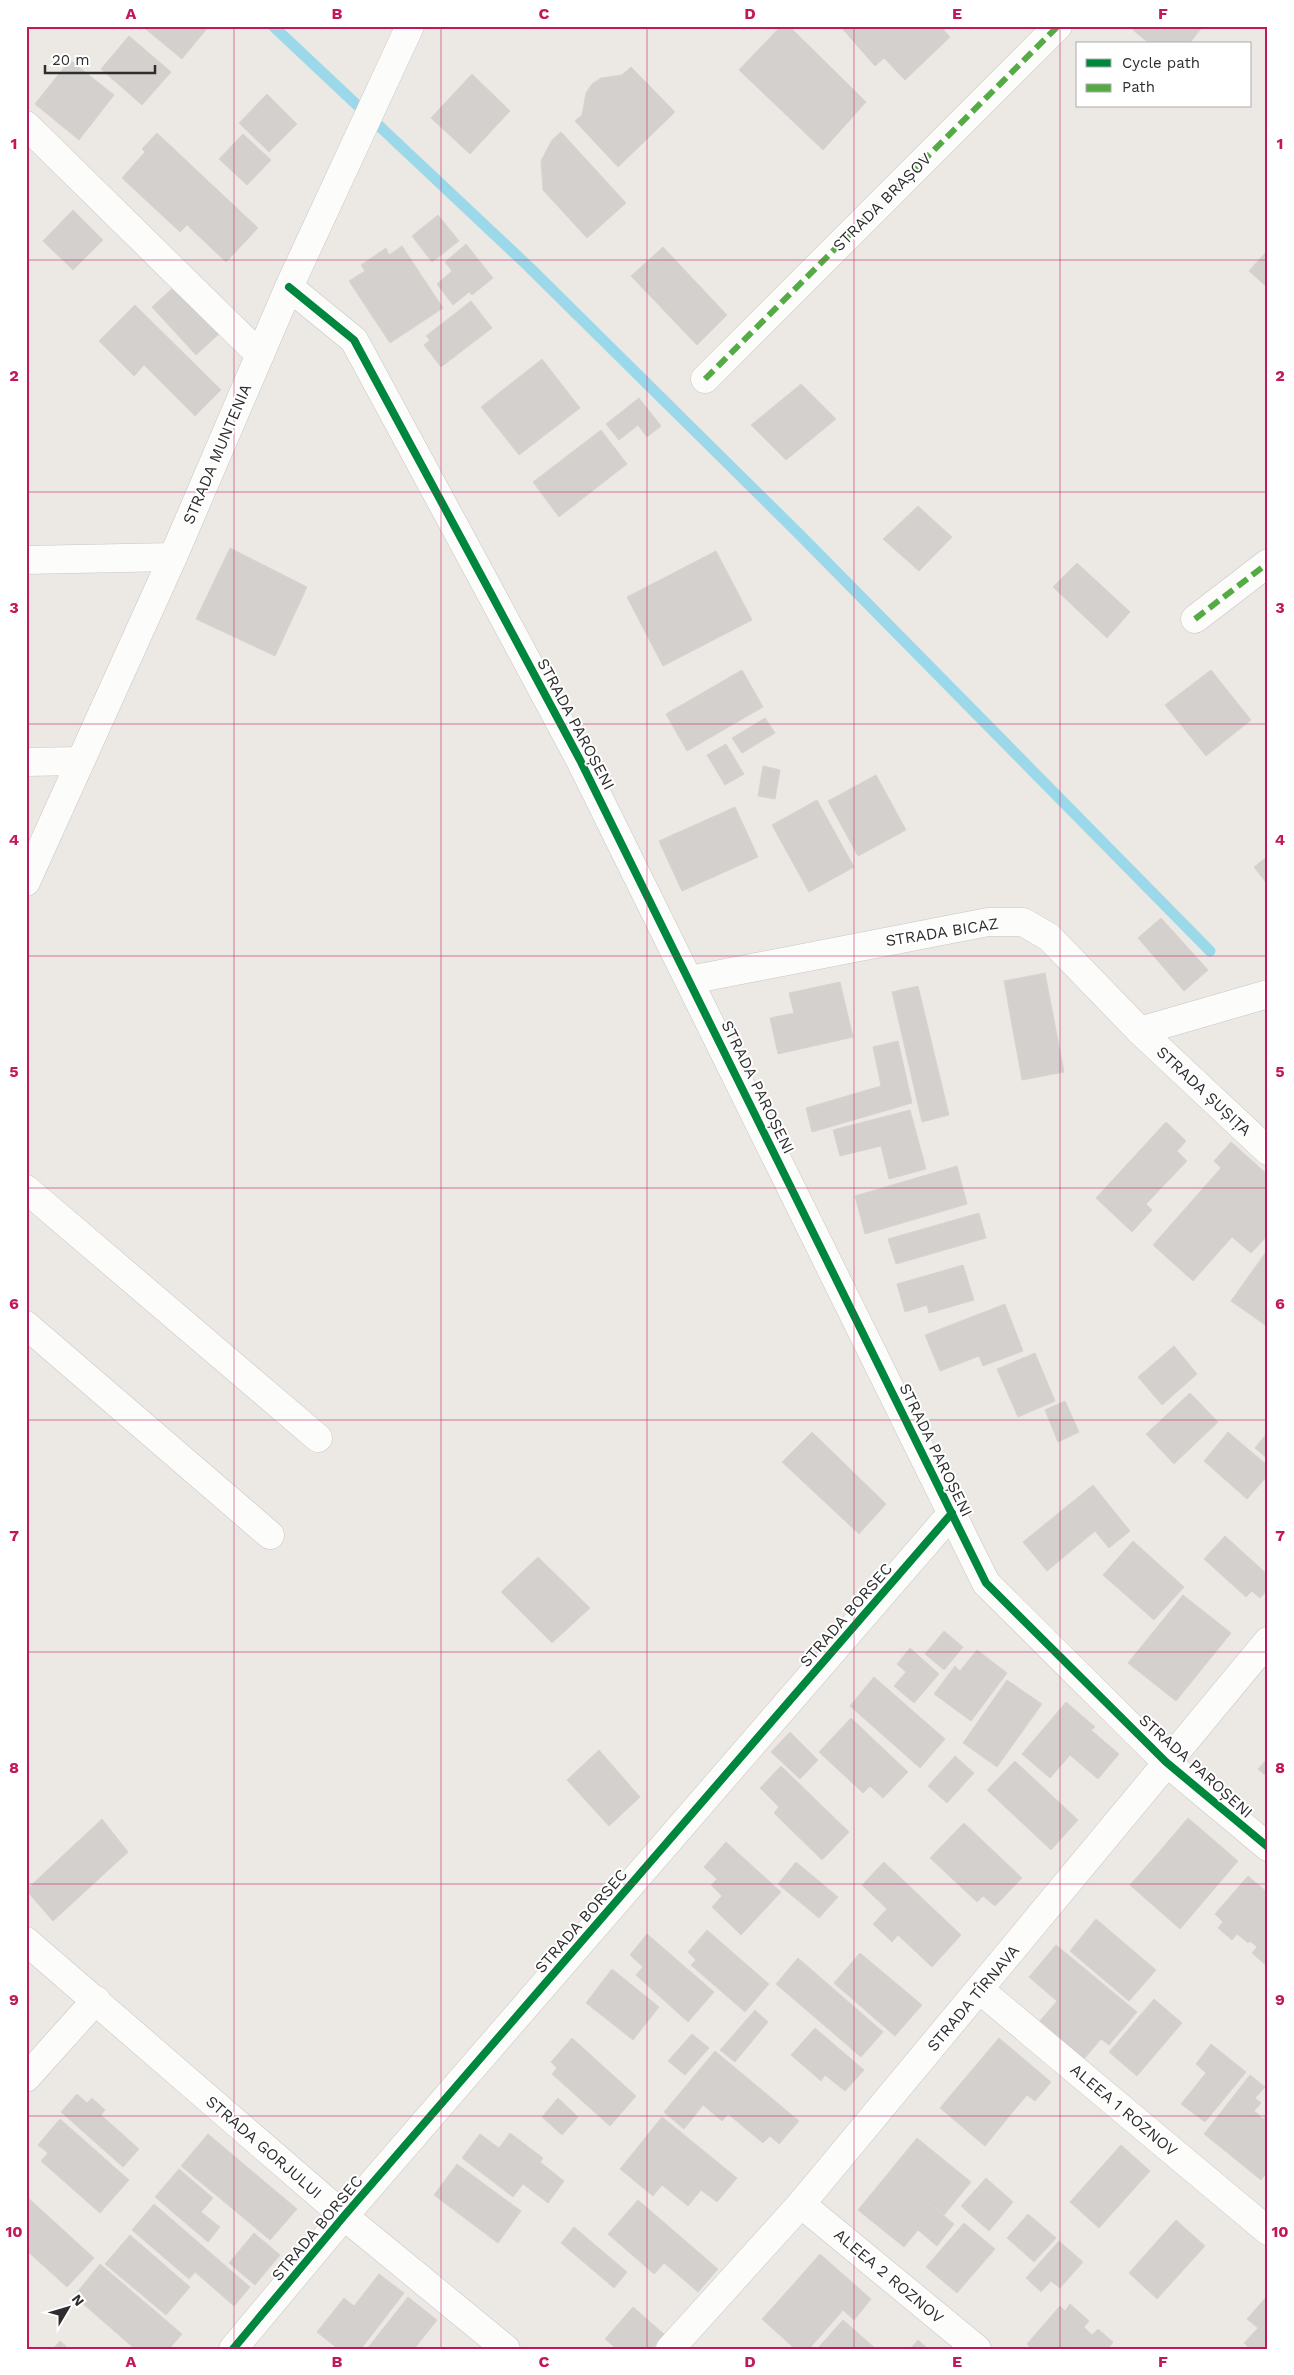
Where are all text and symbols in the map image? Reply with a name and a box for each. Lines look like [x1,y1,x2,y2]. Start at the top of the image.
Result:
text: A [126,4,137,23]
text: B [332,4,343,23]
text: C [539,4,550,23]
text: D [744,4,756,23]
text: E [952,4,962,23]
text: F [1158,4,1168,23]
scale bar [45,42,155,74]
legend [1076,42,1252,108]
text: 20 m [52,51,90,69]
text: Cycle path [1122,54,1200,72]
text: Path [1122,78,1155,96]
text: 1 [11,134,17,153]
text: 1 [1277,134,1283,153]
street label: STRADA BRAȘOV [829,149,935,255]
text: 2 [9,366,19,385]
text: 2 [1275,366,1285,385]
street label: STRADA MUNTENIA [179,380,255,527]
text: 3 [9,598,19,617]
text: 3 [1275,598,1285,617]
street label: STRADA PAROȘENI [533,655,619,793]
text: 4 [9,830,19,849]
text: 4 [1275,830,1285,849]
street label: STRADA BICAZ [884,914,1000,950]
street label: STRADA PAROȘENI [717,1017,799,1157]
street label: STRADA ȘUȘIȚA [1153,1042,1256,1140]
text: 5 [9,1062,19,1081]
text: 5 [1275,1062,1285,1081]
text: 6 [9,1294,19,1313]
text: 6 [1275,1294,1285,1313]
street label: STRADA PAROȘENI [895,1380,977,1520]
text: 7 [9,1526,19,1545]
text: 7 [1275,1526,1285,1545]
street label: STRADA BORSEC [796,1559,896,1671]
street label: STRADA PAROȘENI [1135,1710,1257,1822]
text: 8 [9,1758,19,1777]
text: 8 [1275,1758,1285,1777]
street label: STRADA BORSEC [531,1865,631,1977]
street label: STRADA TÎRNAVA [923,1941,1023,2055]
text: 9 [9,1990,19,2009]
text: 9 [1275,1990,1285,2009]
street label: ALEEA 1 ROZNOV [1067,2060,1181,2160]
street label: STRADA GORJULUI [202,2092,326,2202]
street label: STRADA BORSEC [267,2172,367,2284]
text: 10 [5,2222,23,2241]
text: 10 [1271,2222,1289,2241]
street label: ALEEA 2 ROZNOV [830,2225,948,2327]
north arrow [42,2282,92,2332]
text: N [69,2291,88,2309]
text: A [126,2352,137,2371]
text: B [332,2352,343,2371]
text: C [539,2352,550,2371]
text: D [744,2352,756,2371]
text: E [952,2352,962,2371]
text: F [1158,2352,1168,2371]

